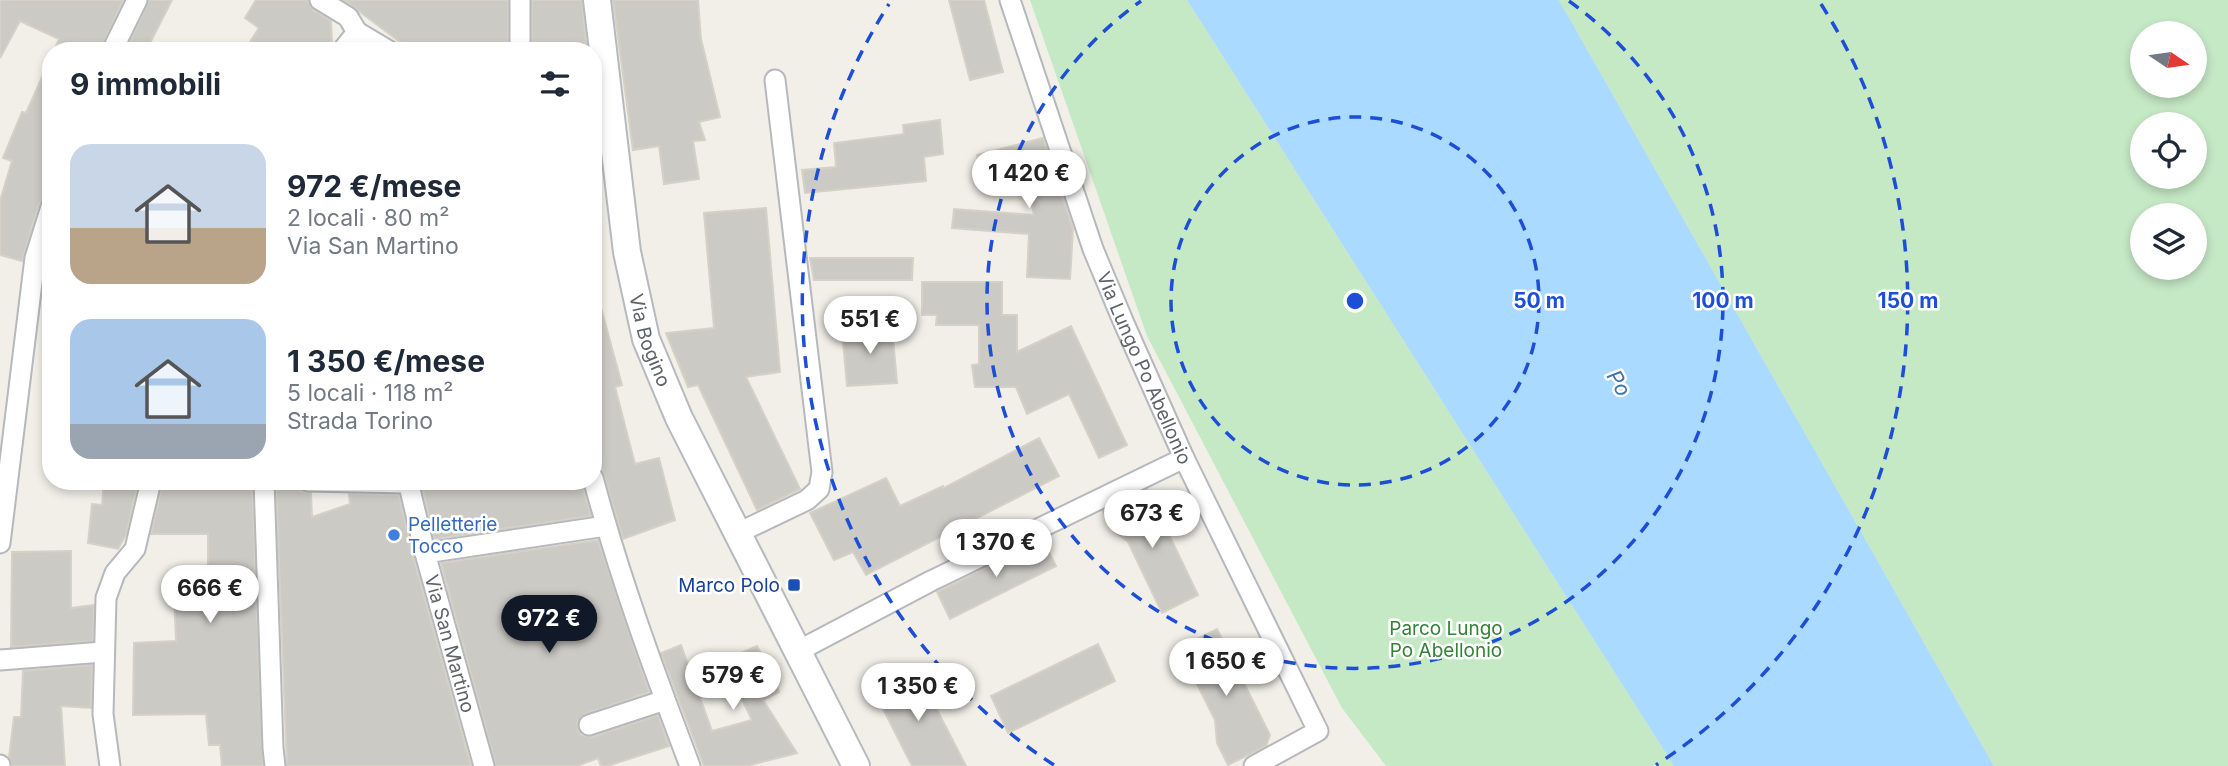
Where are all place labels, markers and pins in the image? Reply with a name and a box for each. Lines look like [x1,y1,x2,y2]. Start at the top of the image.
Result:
pin: 1 420 € [964,150,1094,210]
centre of rings [1343,289,1367,313]
pin: 551 € [821,296,919,356]
pin: 673 € [1103,490,1201,550]
place label: Pelletterie Tocco [408,513,497,558]
pin: 1 370 € [931,520,1061,579]
marker: Pelletterie Tocco [386,527,402,543]
pin: 666 € [161,566,259,625]
place label: Marco Polo [678,574,780,597]
marker: Marco Polo [786,577,802,593]
pin: 972 € [500,596,598,655]
pin: 1 650 € [1161,638,1291,698]
pin: 579 € [684,652,782,712]
pin: 1 350 € [853,664,983,723]

